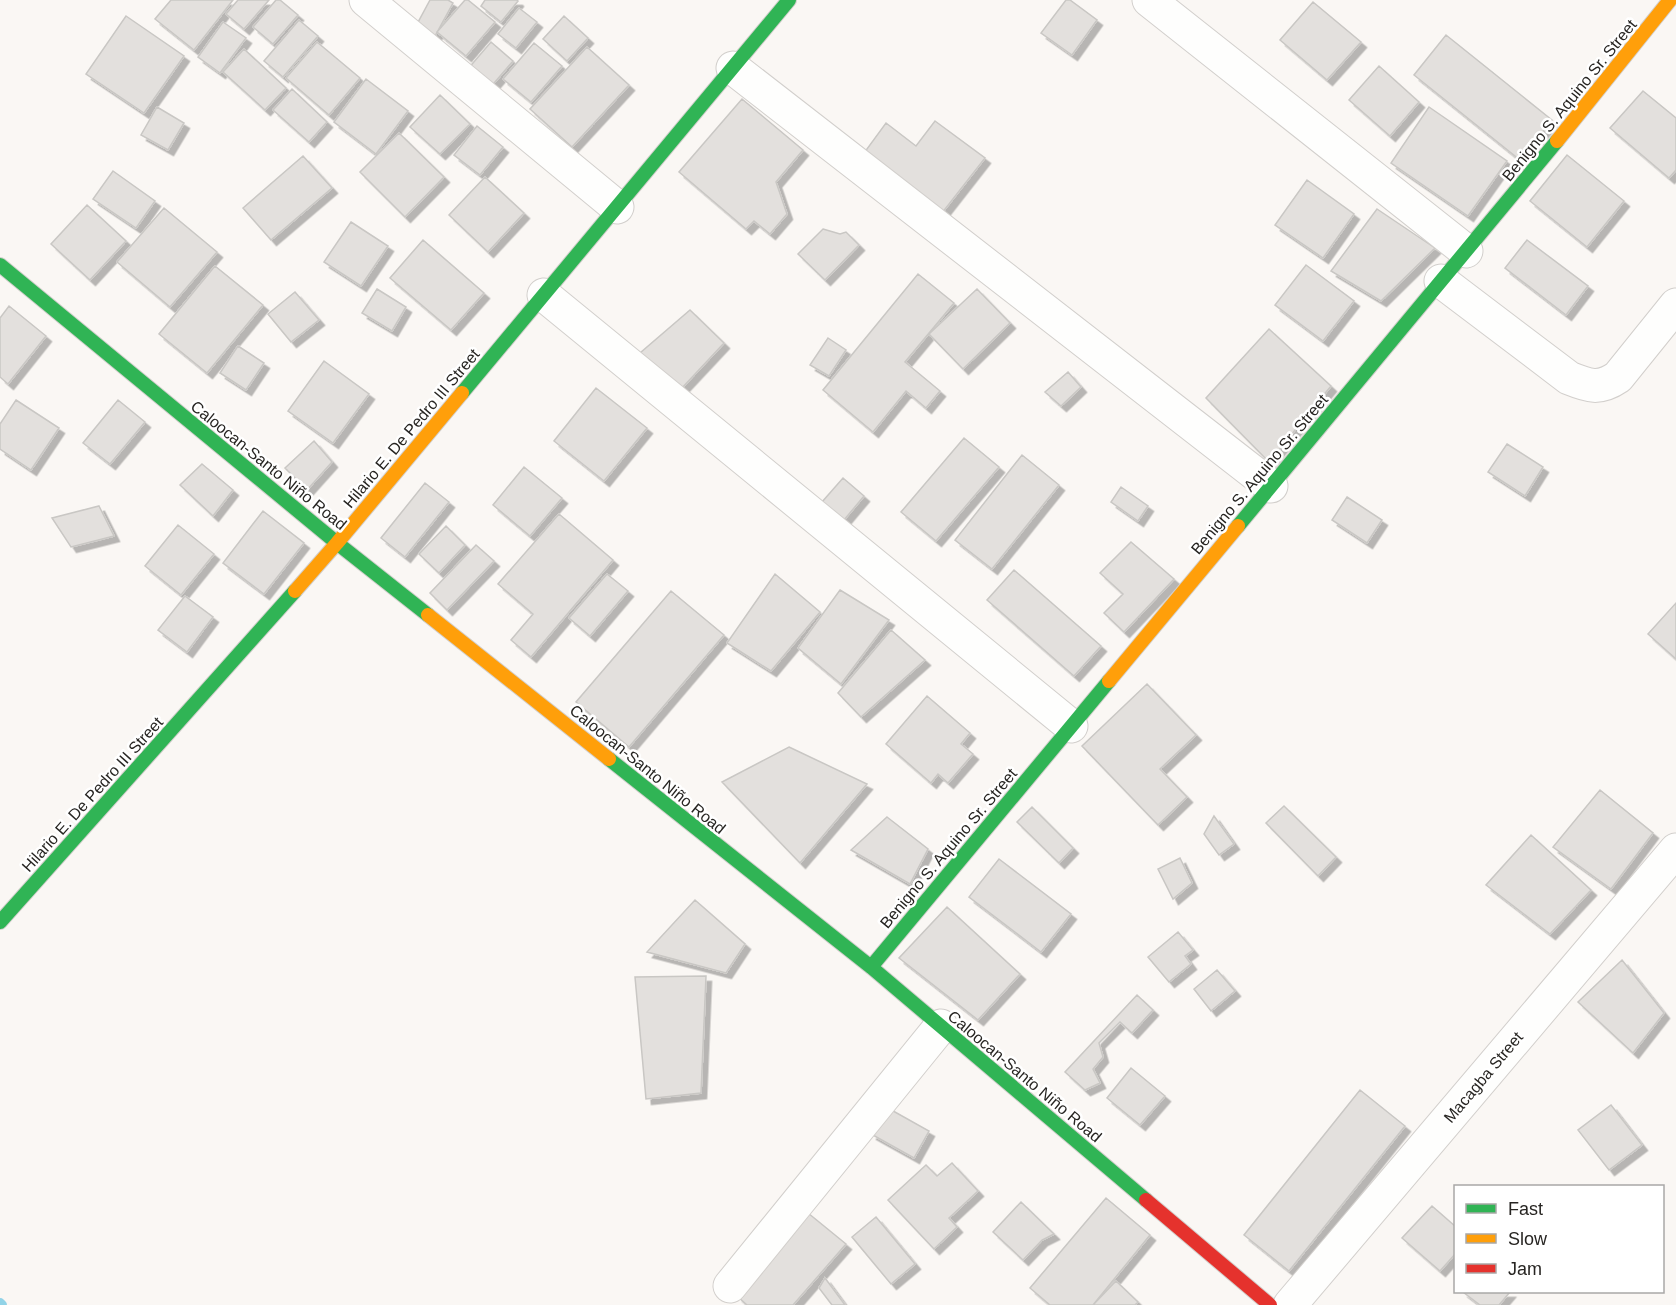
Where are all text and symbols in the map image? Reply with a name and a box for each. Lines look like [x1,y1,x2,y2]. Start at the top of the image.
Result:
street label: Benigno S. Aquino Sr. Street [1499,16,1640,184]
street label: Hilario E. De Pedro III Street [340,345,483,511]
street label: Benigno S. Aquino Sr. Street [1188,391,1331,557]
street label: Caloocan-Santo Niño Road [188,397,350,533]
street label: Caloocan-Santo Niño Road [567,701,729,837]
street label: Hilario E. De Pedro III Street [19,713,167,875]
street label: Benigno S. Aquino Sr. Street [877,765,1020,931]
street label: Caloocan-Santo Niño Road [945,1007,1105,1146]
street label: Macagba Street [1441,1028,1527,1126]
legend [1454,1185,1664,1293]
text: Fast [1508,1199,1543,1219]
text: Slow [1508,1229,1548,1249]
text: Jam [1508,1259,1542,1279]

